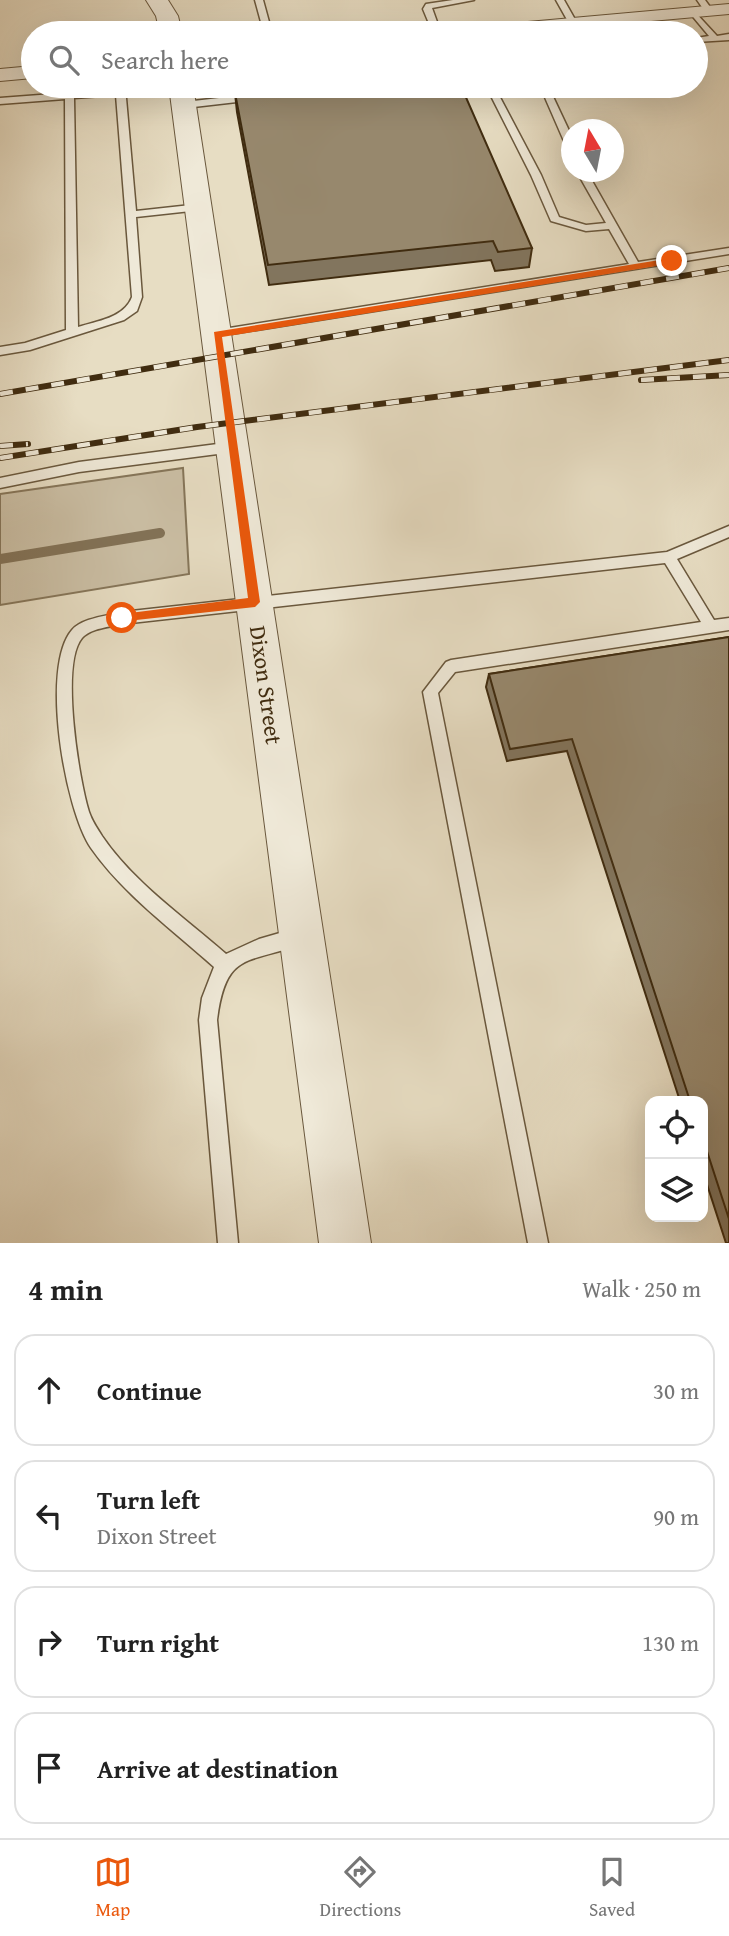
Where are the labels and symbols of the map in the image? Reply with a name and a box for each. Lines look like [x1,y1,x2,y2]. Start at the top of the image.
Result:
north arrow [561,119,624,182]
route end [656,245,687,276]
route start [106,602,137,633]
street label: Dixon Street [242,623,291,746]

